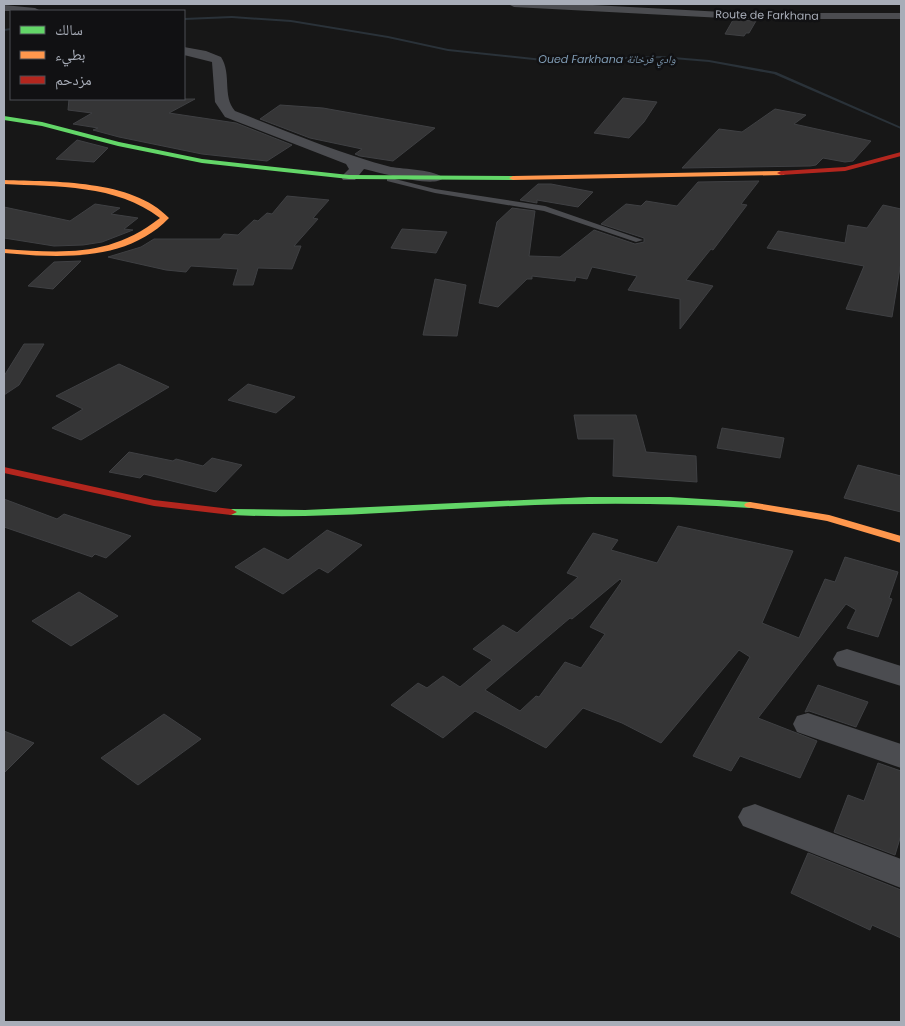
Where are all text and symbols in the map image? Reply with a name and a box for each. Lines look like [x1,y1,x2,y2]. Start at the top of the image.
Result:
street label: Route de Farkhana [715,6,819,24]
legend [10,10,185,100]
text: سالك [55,19,83,40]
text: بطيء [55,44,85,67]
water label: Oued Farkhana وادي فرخانة [538,51,676,68]
text: مزدحم [55,69,92,90]

